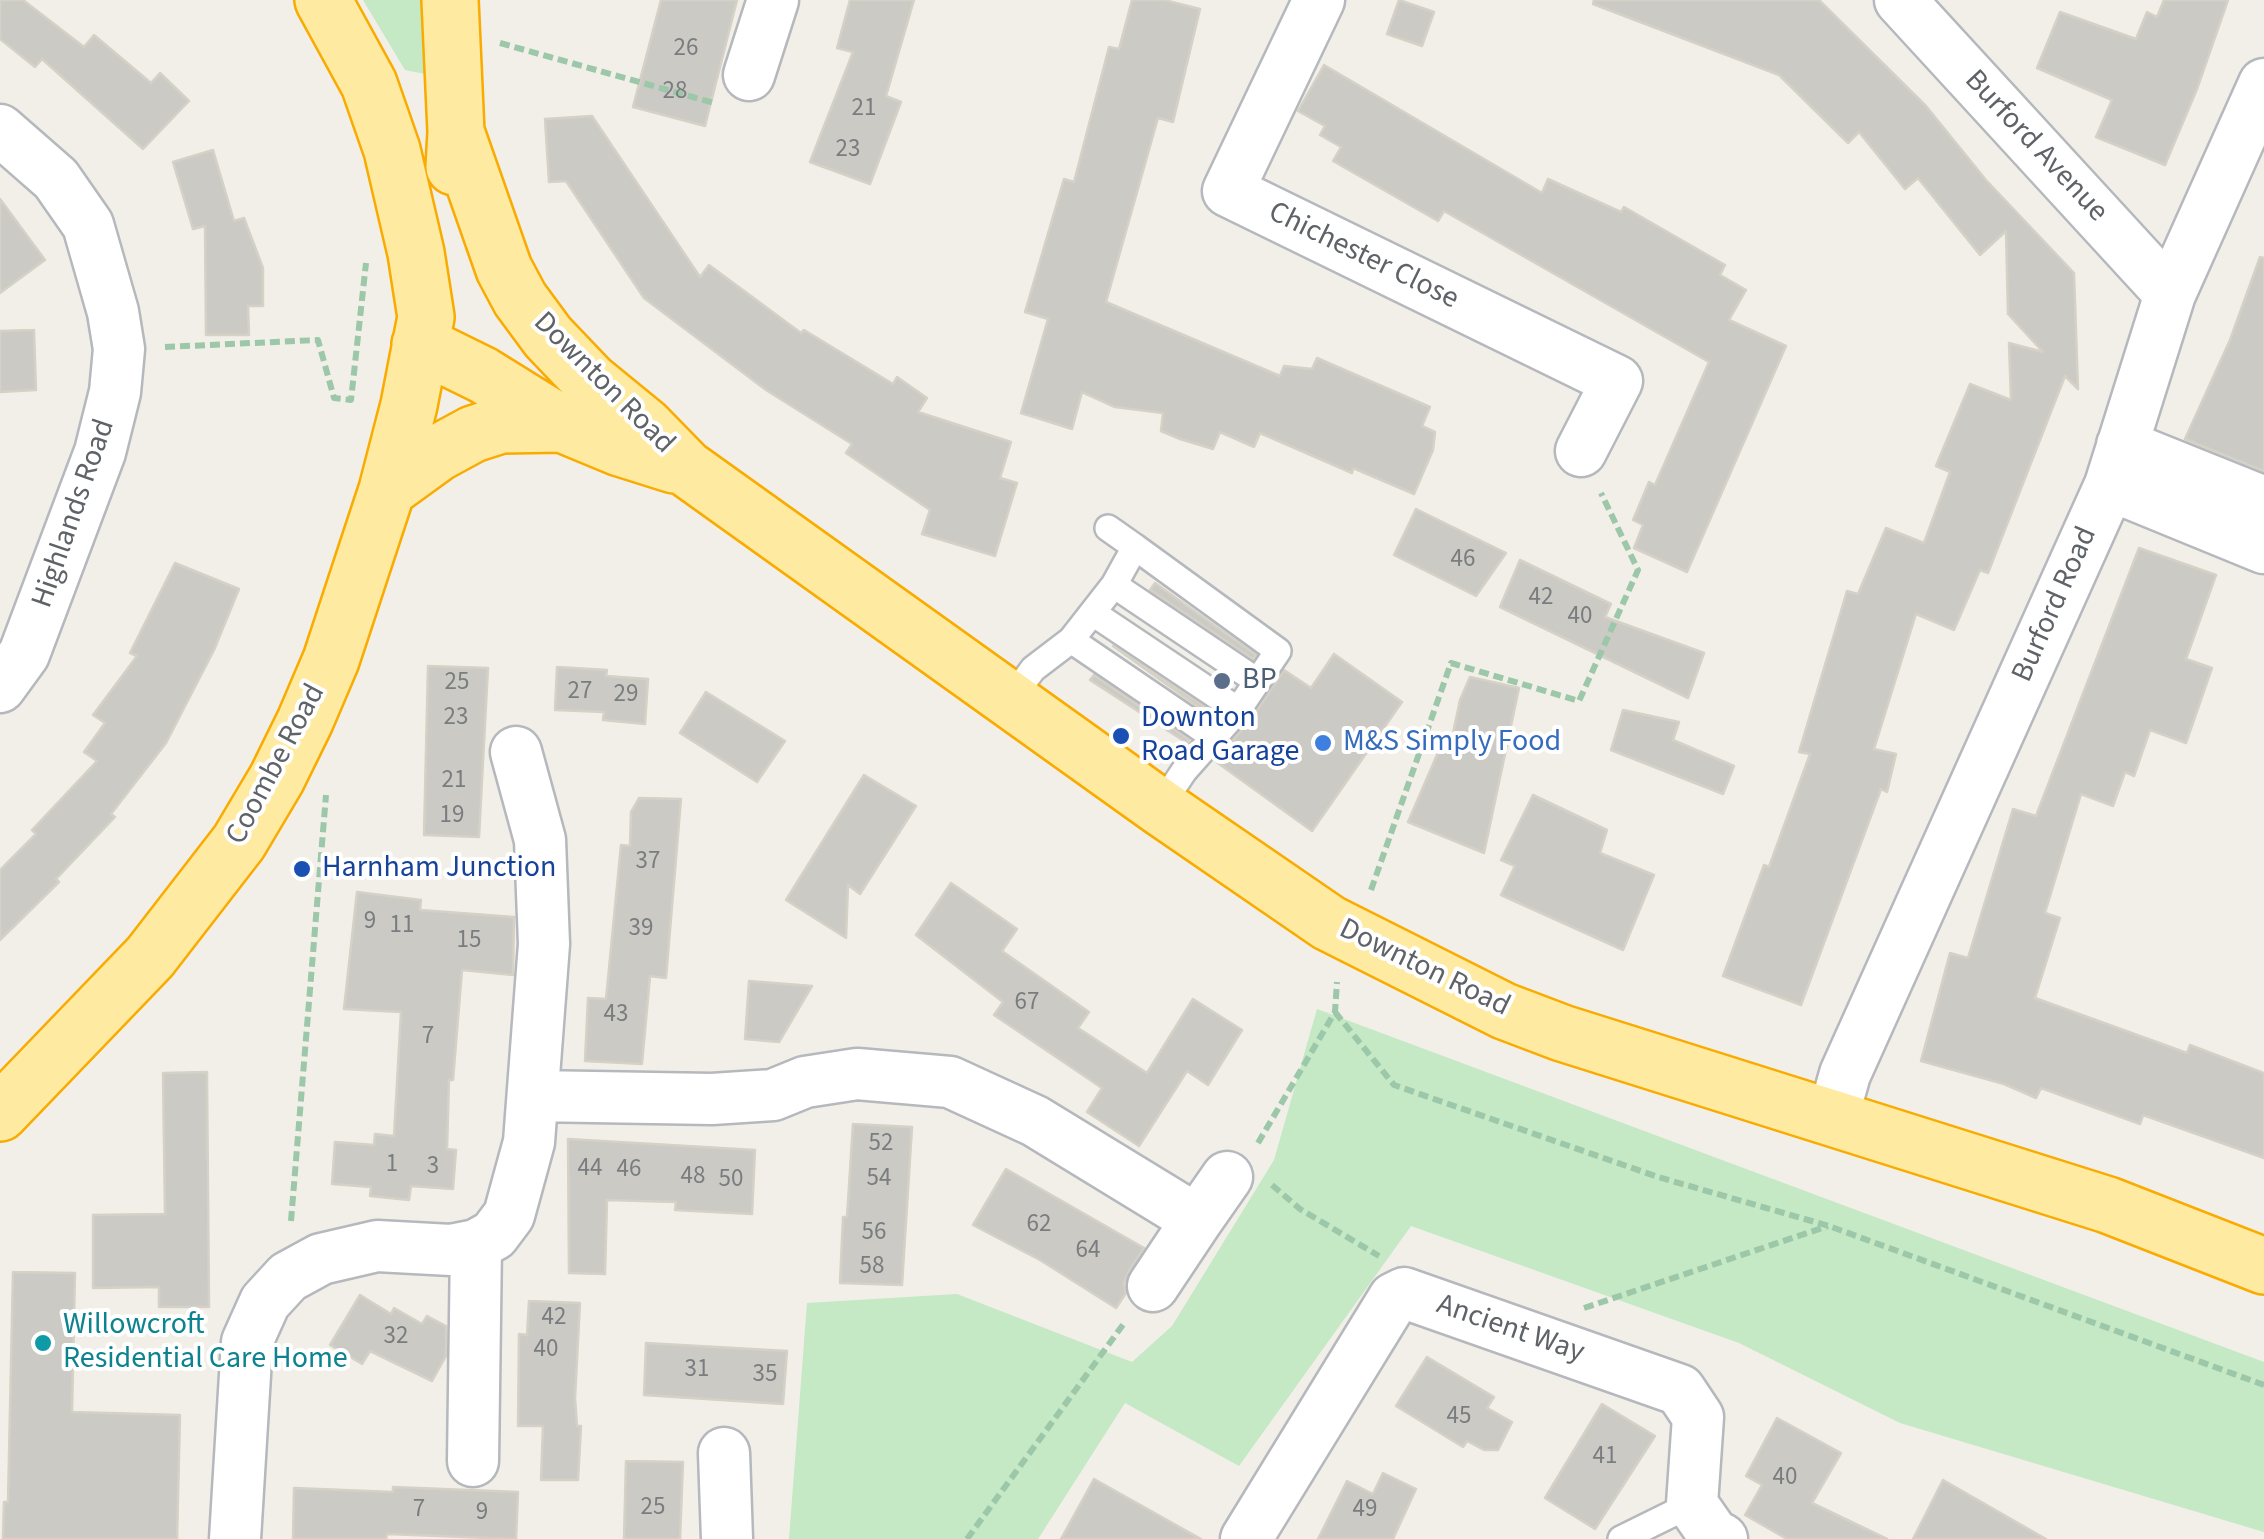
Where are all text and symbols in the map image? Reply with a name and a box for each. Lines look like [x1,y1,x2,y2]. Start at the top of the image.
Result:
house number: 26 [674,35,698,65]
street label: Burford Avenue [1956,64,2114,230]
house number: 28 [663,78,687,108]
house number: 21 [852,95,876,125]
house number: 23 [836,136,860,166]
street label: Chichester Close [1262,195,1464,319]
street label: Downton Road [525,306,681,462]
street label: Highlands Road [26,415,124,613]
street label: Burford Road [2006,522,2106,688]
house number: 46 [1451,546,1475,576]
house number: 42 [1529,584,1553,614]
house number: 40 [1568,603,1592,633]
place label: BP [1242,663,1277,699]
house number: 25 [445,669,469,699]
marker: BP [1211,670,1233,692]
house number: 27 [568,678,592,708]
street label: Coombe Road [220,679,334,851]
house number: 29 [614,681,638,711]
place label: Downton Road Garage [1141,701,1299,772]
house number: 23 [444,704,468,734]
marker: Downton Road Garage [1110,725,1132,747]
place label: M&S Simply Food [1343,725,1561,761]
marker: M&S Simply Food [1312,732,1334,754]
house number: 21 [442,767,466,797]
house number: 19 [440,802,464,832]
house number: 37 [636,848,660,878]
place label: Harnham Junction [322,851,556,887]
marker: Harnham Junction [291,858,313,880]
house number: 9 [364,908,376,938]
house number: 11 [390,912,414,942]
street label: Downton Road [1333,912,1515,1026]
house number: 39 [629,915,653,945]
house number: 15 [457,927,481,957]
house number: 67 [1015,989,1039,1019]
house number: 43 [604,1001,628,1031]
house number: 7 [422,1023,434,1053]
house number: 52 [869,1130,893,1160]
house number: 1 [386,1151,398,1181]
house number: 3 [427,1153,439,1183]
house number: 44 [578,1155,602,1185]
house number: 46 [617,1156,641,1186]
house number: 48 [681,1163,705,1193]
house number: 54 [867,1165,891,1195]
house number: 50 [719,1166,743,1196]
house number: 62 [1027,1211,1051,1241]
house number: 56 [862,1219,886,1249]
house number: 64 [1076,1237,1100,1267]
house number: 58 [860,1253,884,1283]
street label: Ancient Way [1432,1288,1588,1372]
house number: 42 [542,1304,566,1334]
place label: Willowcroft Residential Care Home [63,1308,348,1378]
house number: 32 [384,1323,408,1353]
marker: Willowcroft Residential Care Home [32,1332,54,1354]
house number: 40 [534,1336,558,1366]
house number: 31 [685,1356,709,1386]
house number: 35 [753,1361,777,1391]
house number: 45 [1447,1403,1471,1433]
house number: 41 [1593,1443,1617,1473]
house number: 40 [1773,1464,1797,1494]
house number: 25 [641,1494,665,1524]
house number: 7 [413,1496,425,1526]
house number: 49 [1353,1496,1377,1526]
house number: 9 [476,1499,488,1529]

